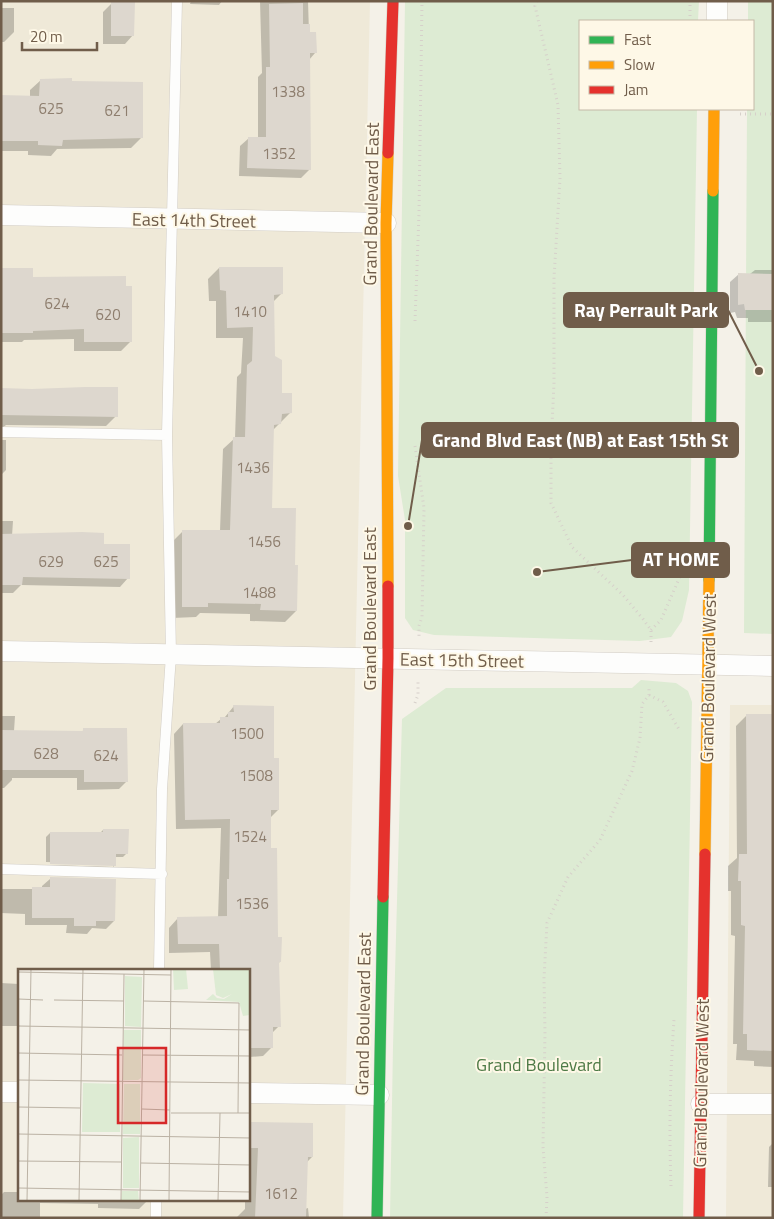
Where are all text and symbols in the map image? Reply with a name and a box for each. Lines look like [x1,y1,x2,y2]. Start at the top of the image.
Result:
scale bar [22,20,98,52]
legend [579,20,754,110]
text: 20 m [30,25,63,48]
text: Fast [624,28,652,51]
text: Slow [624,53,655,76]
text: Jam [624,78,648,101]
house number: 1338 [271,80,305,103]
house number: 625 [38,97,64,120]
house number: 621 [104,99,130,122]
street label: Grand Boulevard East [356,121,386,286]
house number: 1352 [262,142,296,165]
street label: East 14th Street [132,205,257,235]
house number: 624 [44,292,70,315]
callout: Ray Perrault Park [564,293,728,327]
text: Ray Perrault Park [574,295,718,324]
house number: 1410 [233,300,267,323]
house number: 620 [95,303,121,326]
callout: Grand Blvd East (NB) at East 15th St [422,423,738,457]
text: Grand Blvd East (NB) at East 15th St [432,425,728,454]
house number: 1436 [236,456,270,479]
street label: Grand Boulevard East [356,527,383,691]
house number: 1456 [247,530,281,553]
callout: AT HOME [632,543,729,577]
text: AT HOME [643,544,720,573]
house number: 629 [38,550,64,573]
house number: 625 [93,550,119,573]
house number: 1488 [242,581,276,604]
street label: Grand Boulevard West [693,593,723,763]
street label: East 15th Street [400,645,525,675]
house number: 1500 [230,722,264,745]
house number: 628 [33,742,59,765]
house number: 624 [93,744,119,767]
house number: 1508 [239,764,273,787]
house number: 1524 [233,825,267,848]
house number: 1536 [235,892,269,915]
street label: Grand Boulevard East [348,931,378,1096]
inset map [18,969,250,1202]
street label: Grand Boulevard West [686,998,716,1168]
park label: Grand Boulevard [476,1051,602,1078]
house number: 1612 [264,1182,298,1205]

